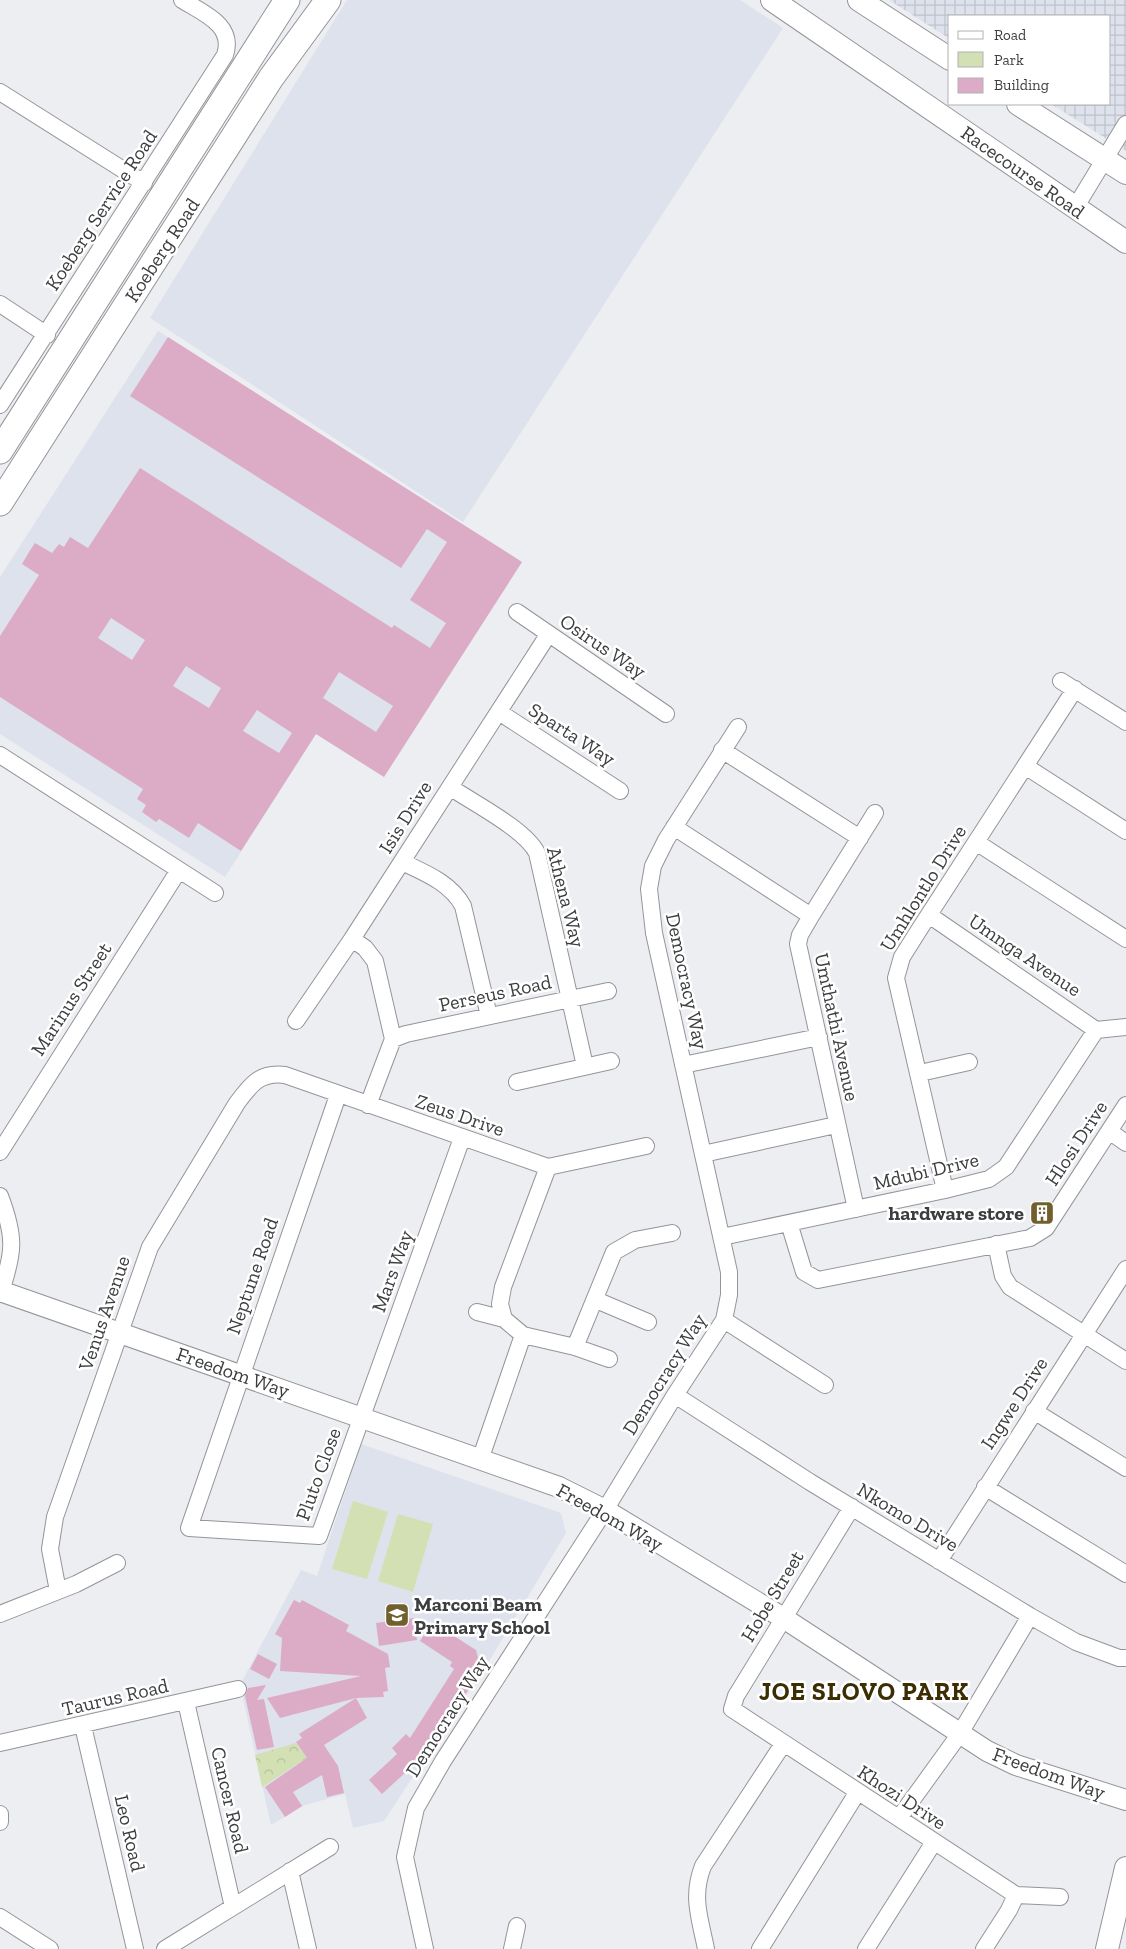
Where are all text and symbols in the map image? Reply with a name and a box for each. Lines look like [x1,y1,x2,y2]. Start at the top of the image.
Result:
legend [948,15,1111,105]
text: Road [994,26,1027,44]
text: Park [994,51,1024,69]
text: Building [994,76,1049,94]
street label: Racecourse Road [957,120,1089,224]
street label: Koeberg Service Road [40,125,162,295]
street label: Koeberg Road [120,194,204,306]
street label: Osirus Way [555,609,651,684]
street label: Sparta Way [524,697,620,771]
street label: Isis Drive [373,776,437,858]
street label: Umhlontlo Drive [875,821,971,955]
street label: Athena Way [542,844,590,951]
street label: Umnga Avenue [964,909,1086,1001]
street label: Democracy Way [661,911,713,1052]
street label: Marinus Street [26,938,117,1060]
street label: Umthathi Avenue [810,951,864,1103]
street label: Perseus Road [436,969,554,1017]
street label: Zeus Drive [412,1089,508,1141]
street label: Hlosi Drive [1040,1096,1112,1190]
street label: Mdubi Drive [871,1147,981,1195]
building icon: hardware store [1029,1200,1055,1226]
place label: hardware store [889,1201,1024,1225]
street label: Neptune Road [221,1215,283,1337]
street label: Mars Way [366,1226,418,1315]
street label: Venus Avenue [73,1252,135,1374]
street label: Democracy Way [617,1308,711,1439]
street label: Freedom Way [173,1341,293,1403]
street label: Ingwe Drive [975,1352,1053,1454]
street label: Pluto Close [290,1424,346,1524]
street label: Nkomo Drive [853,1477,963,1557]
street label: Freedom Way [553,1478,668,1556]
street label: Hobe Street [735,1546,809,1646]
place label: Marconi Beam Primary School [414,1592,550,1639]
school or university icon: Marconi Beam Primary School [384,1602,410,1628]
street label: Democracy Way [400,1650,494,1781]
street label: Taurus Road [59,1673,171,1721]
district label: JOE SLOVO PARK [759,1676,969,1706]
street label: Freedom Way [989,1742,1109,1805]
street label: Cancer Road [206,1745,254,1855]
street label: Khozi Drive [853,1759,951,1835]
street label: Leo Road [110,1792,150,1874]

